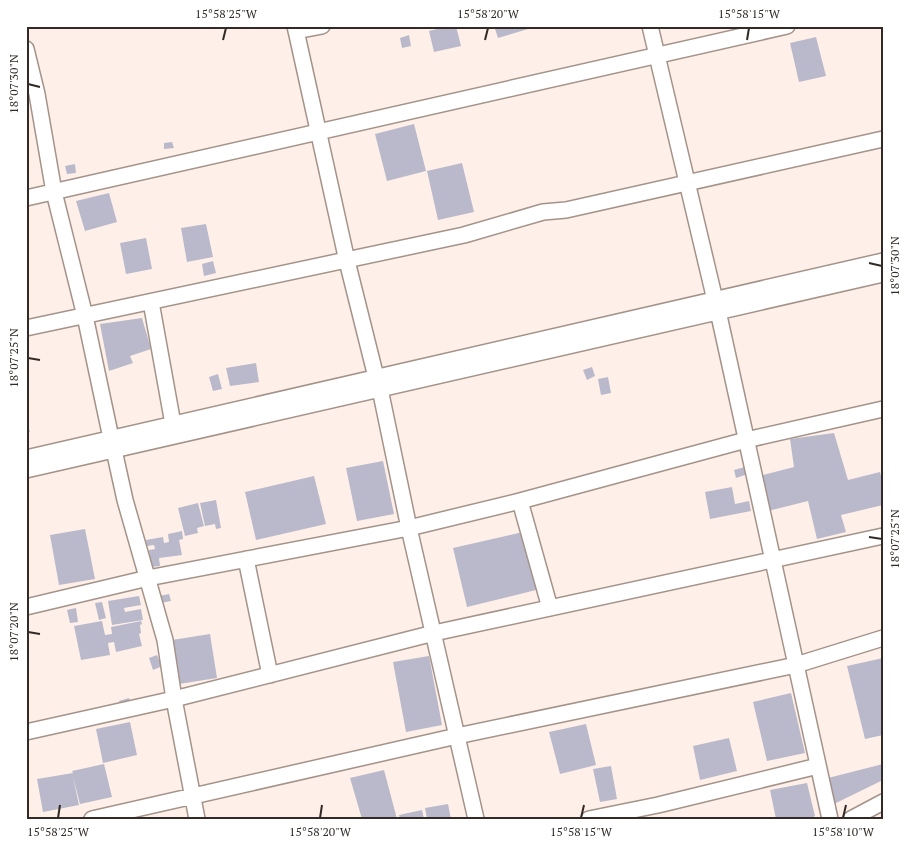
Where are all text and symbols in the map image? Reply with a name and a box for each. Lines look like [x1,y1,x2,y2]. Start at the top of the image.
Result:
text: 15°58'25"W [195,6,258,21]
text: 15°58'20"W [457,6,520,21]
text: 15°58'15"W [718,6,781,21]
text: 18°07'30"N [6,54,21,114]
text: 18°07'30"N [887,236,902,296]
text: 18°07'25"N [6,328,21,388]
text: 18°07'25"N [887,509,902,569]
text: 18°07'20"N [6,602,21,662]
text: 15°58'25"W [27,824,90,839]
text: 15°58'20"W [289,824,352,839]
text: 15°58'15"W [550,824,613,839]
text: 15°58'10"W [812,824,875,839]

